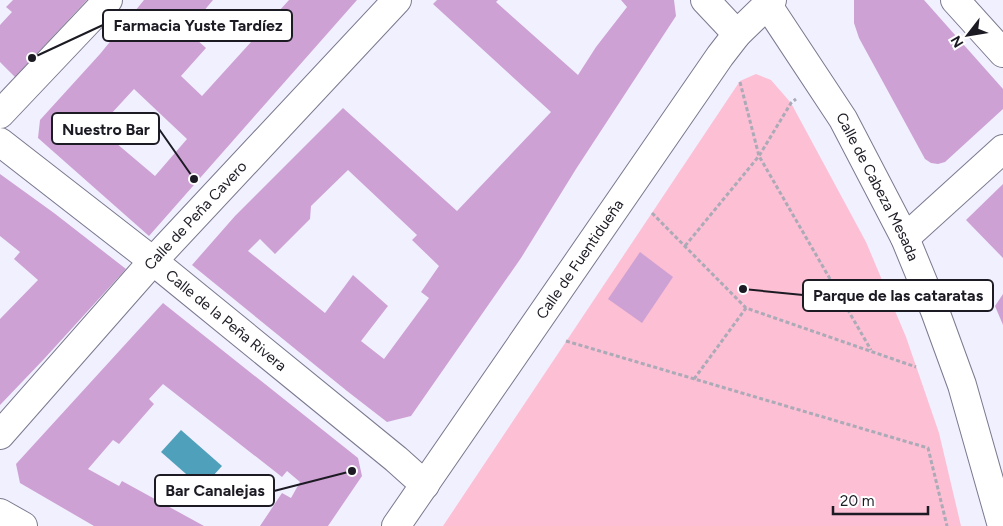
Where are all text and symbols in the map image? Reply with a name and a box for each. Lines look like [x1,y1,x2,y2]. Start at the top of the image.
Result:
callout: Farmacia Yuste Tardíez [103,10,292,41]
north arrow [943,10,993,60]
text: Farmacia Yuste Tardíez [113,16,283,35]
text: N [947,32,967,50]
street label: Calle de Cabeza Mesada [832,109,922,264]
callout: Nuestro Bar [52,113,159,144]
text: Nuestro Bar [62,120,150,139]
street label: Calle de Peña Cavero [140,157,251,274]
street label: Calle de Fuentidueña [532,196,627,323]
street label: Calle de la Peña Rivera [162,266,290,375]
callout: Parque de las cataratas [803,280,993,311]
text: Parque de las cataratas [813,286,984,305]
callout: Bar Canalejas [155,475,274,506]
text: Bar Canalejas [165,481,265,500]
scale bar [833,484,928,516]
text: 20 m [840,492,874,510]

